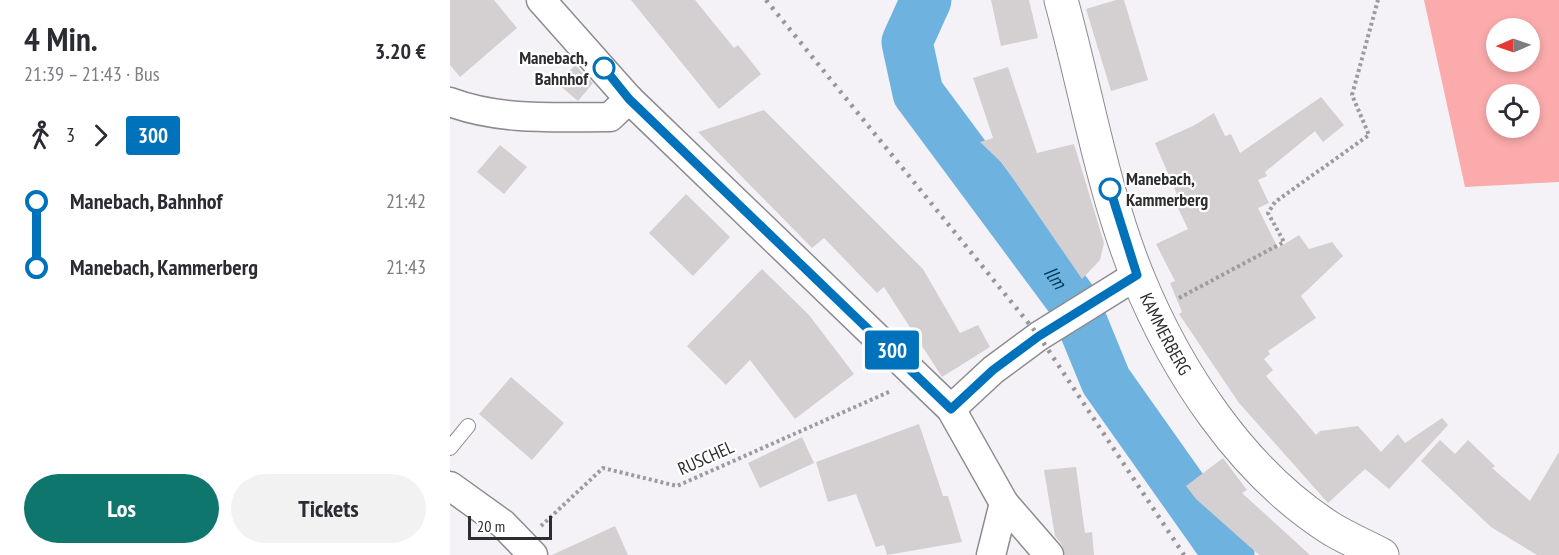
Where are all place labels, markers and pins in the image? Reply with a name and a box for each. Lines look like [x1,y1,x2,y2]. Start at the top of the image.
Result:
place label: Manebach, Bahnhof [519,46,589,90]
marker: Manebach, Bahnhof [593,57,615,79]
place label: Manebach, Kammerberg [1126,167,1208,211]
marker: Manebach, Kammerberg [1099,178,1121,200]

